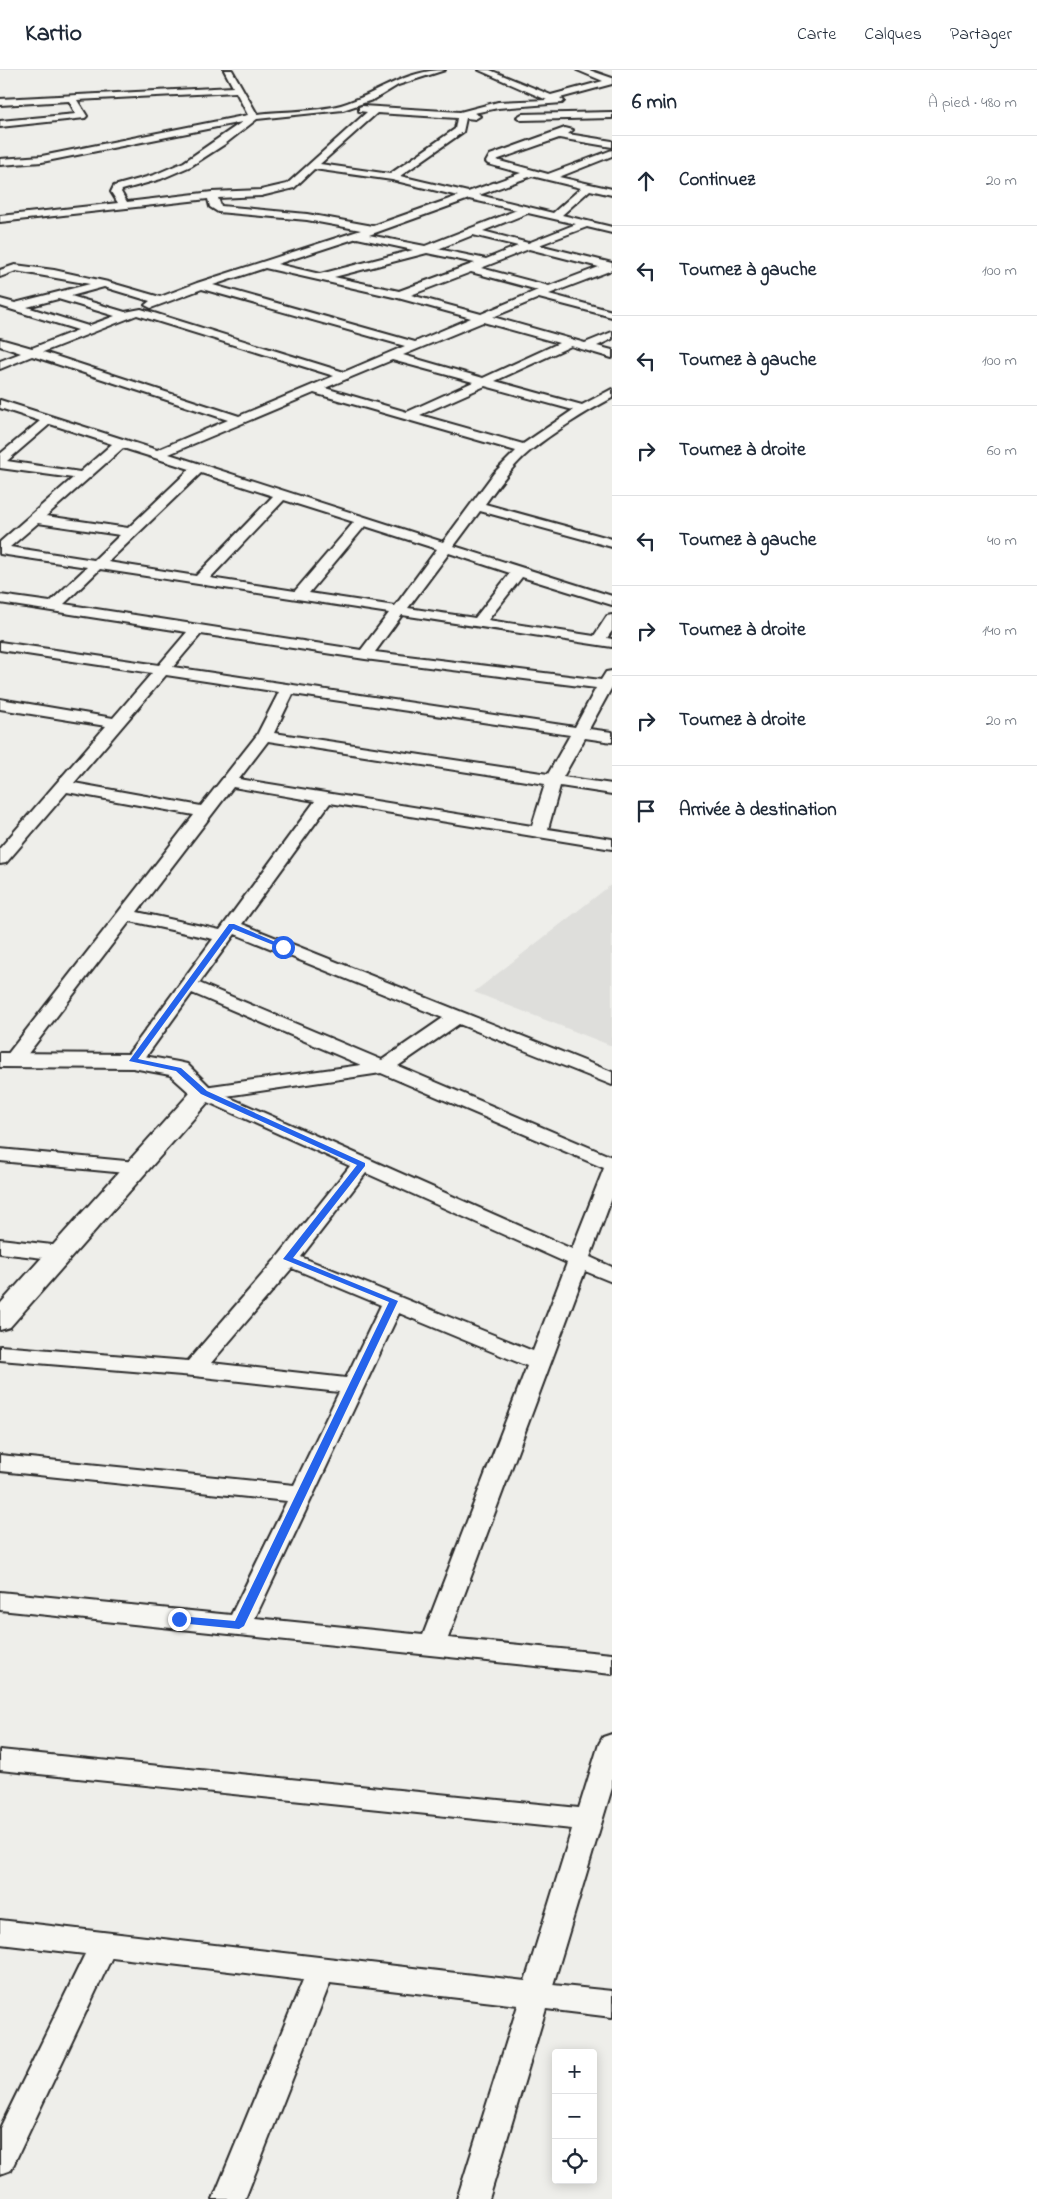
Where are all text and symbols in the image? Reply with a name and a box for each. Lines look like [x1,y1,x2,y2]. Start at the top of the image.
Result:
text: Kartio [25,17,82,52]
text: Carte [797,22,836,48]
text: Calques [864,22,922,48]
text: Partager [950,22,1012,48]
text: 6 min [632,88,677,118]
text: À pied · 480 m [928,91,1017,115]
icon: ahead [632,167,660,195]
text: Continuez [679,167,755,194]
text: 20 m [986,169,1017,193]
icon: left [632,257,660,285]
text: Tournez à gauche [679,257,816,284]
text: 100 m [982,259,1017,283]
icon: left [632,347,660,375]
text: Tournez à gauche [679,347,816,374]
text: 100 m [982,349,1017,373]
icon: right [632,437,660,465]
text: Tournez à droite [679,437,805,464]
text: 60 m [987,439,1017,463]
icon: left [632,527,660,555]
text: Tournez à gauche [679,527,816,554]
text: 40 m [987,529,1017,553]
icon: right [632,617,660,645]
text: Tournez à droite [679,617,805,644]
text: 140 m [982,619,1017,643]
icon: right [632,707,660,735]
text: Tournez à droite [679,707,805,734]
text: 20 m [986,709,1017,733]
icon: arrive [632,797,660,825]
text: Arrivée à destination [679,797,837,824]
route start [272,936,295,959]
route end [168,1608,191,1631]
map controls [552,2049,597,2184]
button: + [552,2049,597,2094]
button: − [552,2094,597,2139]
button: locate [552,2139,597,2184]

